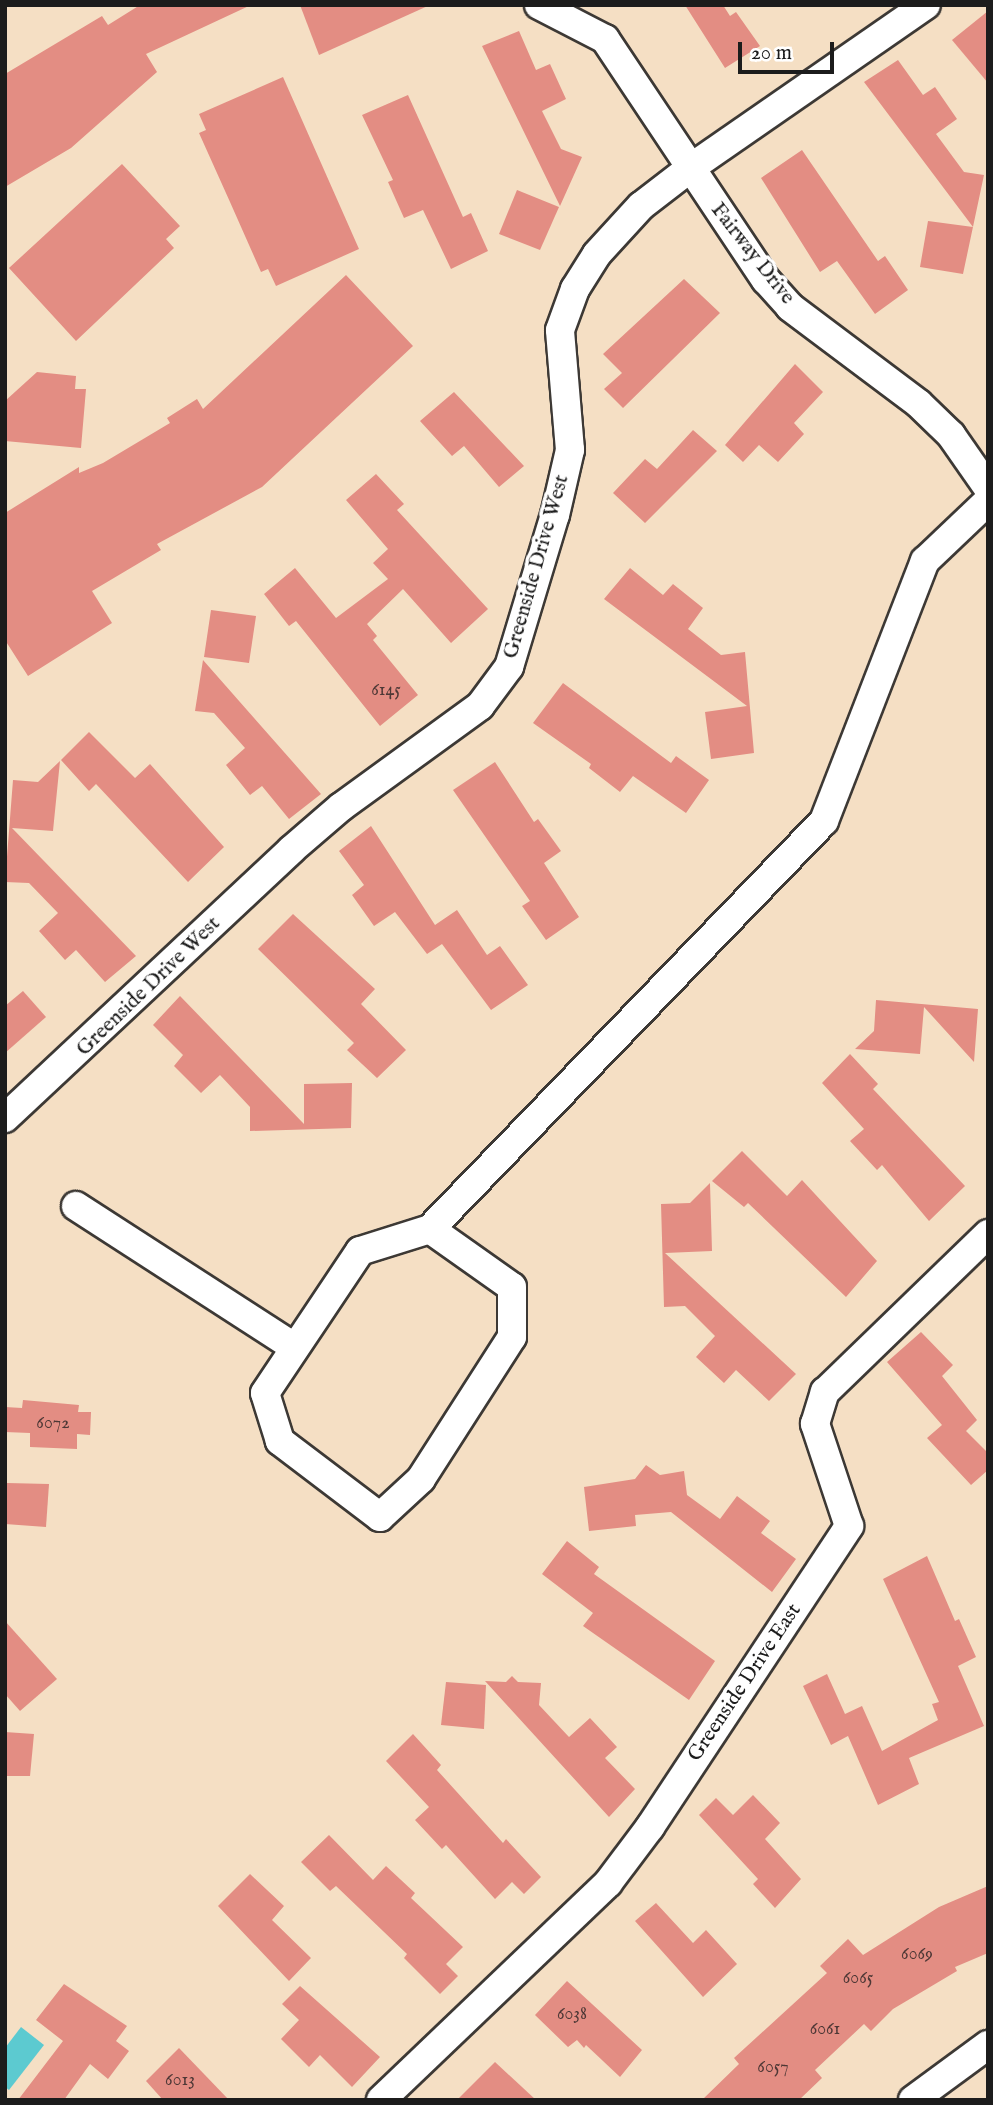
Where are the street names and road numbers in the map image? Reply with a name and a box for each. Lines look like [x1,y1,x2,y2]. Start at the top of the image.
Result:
street label: Fairway Drive [705,198,799,310]
street label: Greenside Drive West [499,472,575,662]
street label: Greenside Drive West [72,912,226,1062]
street label: Greenside Drive East [683,1599,807,1767]

